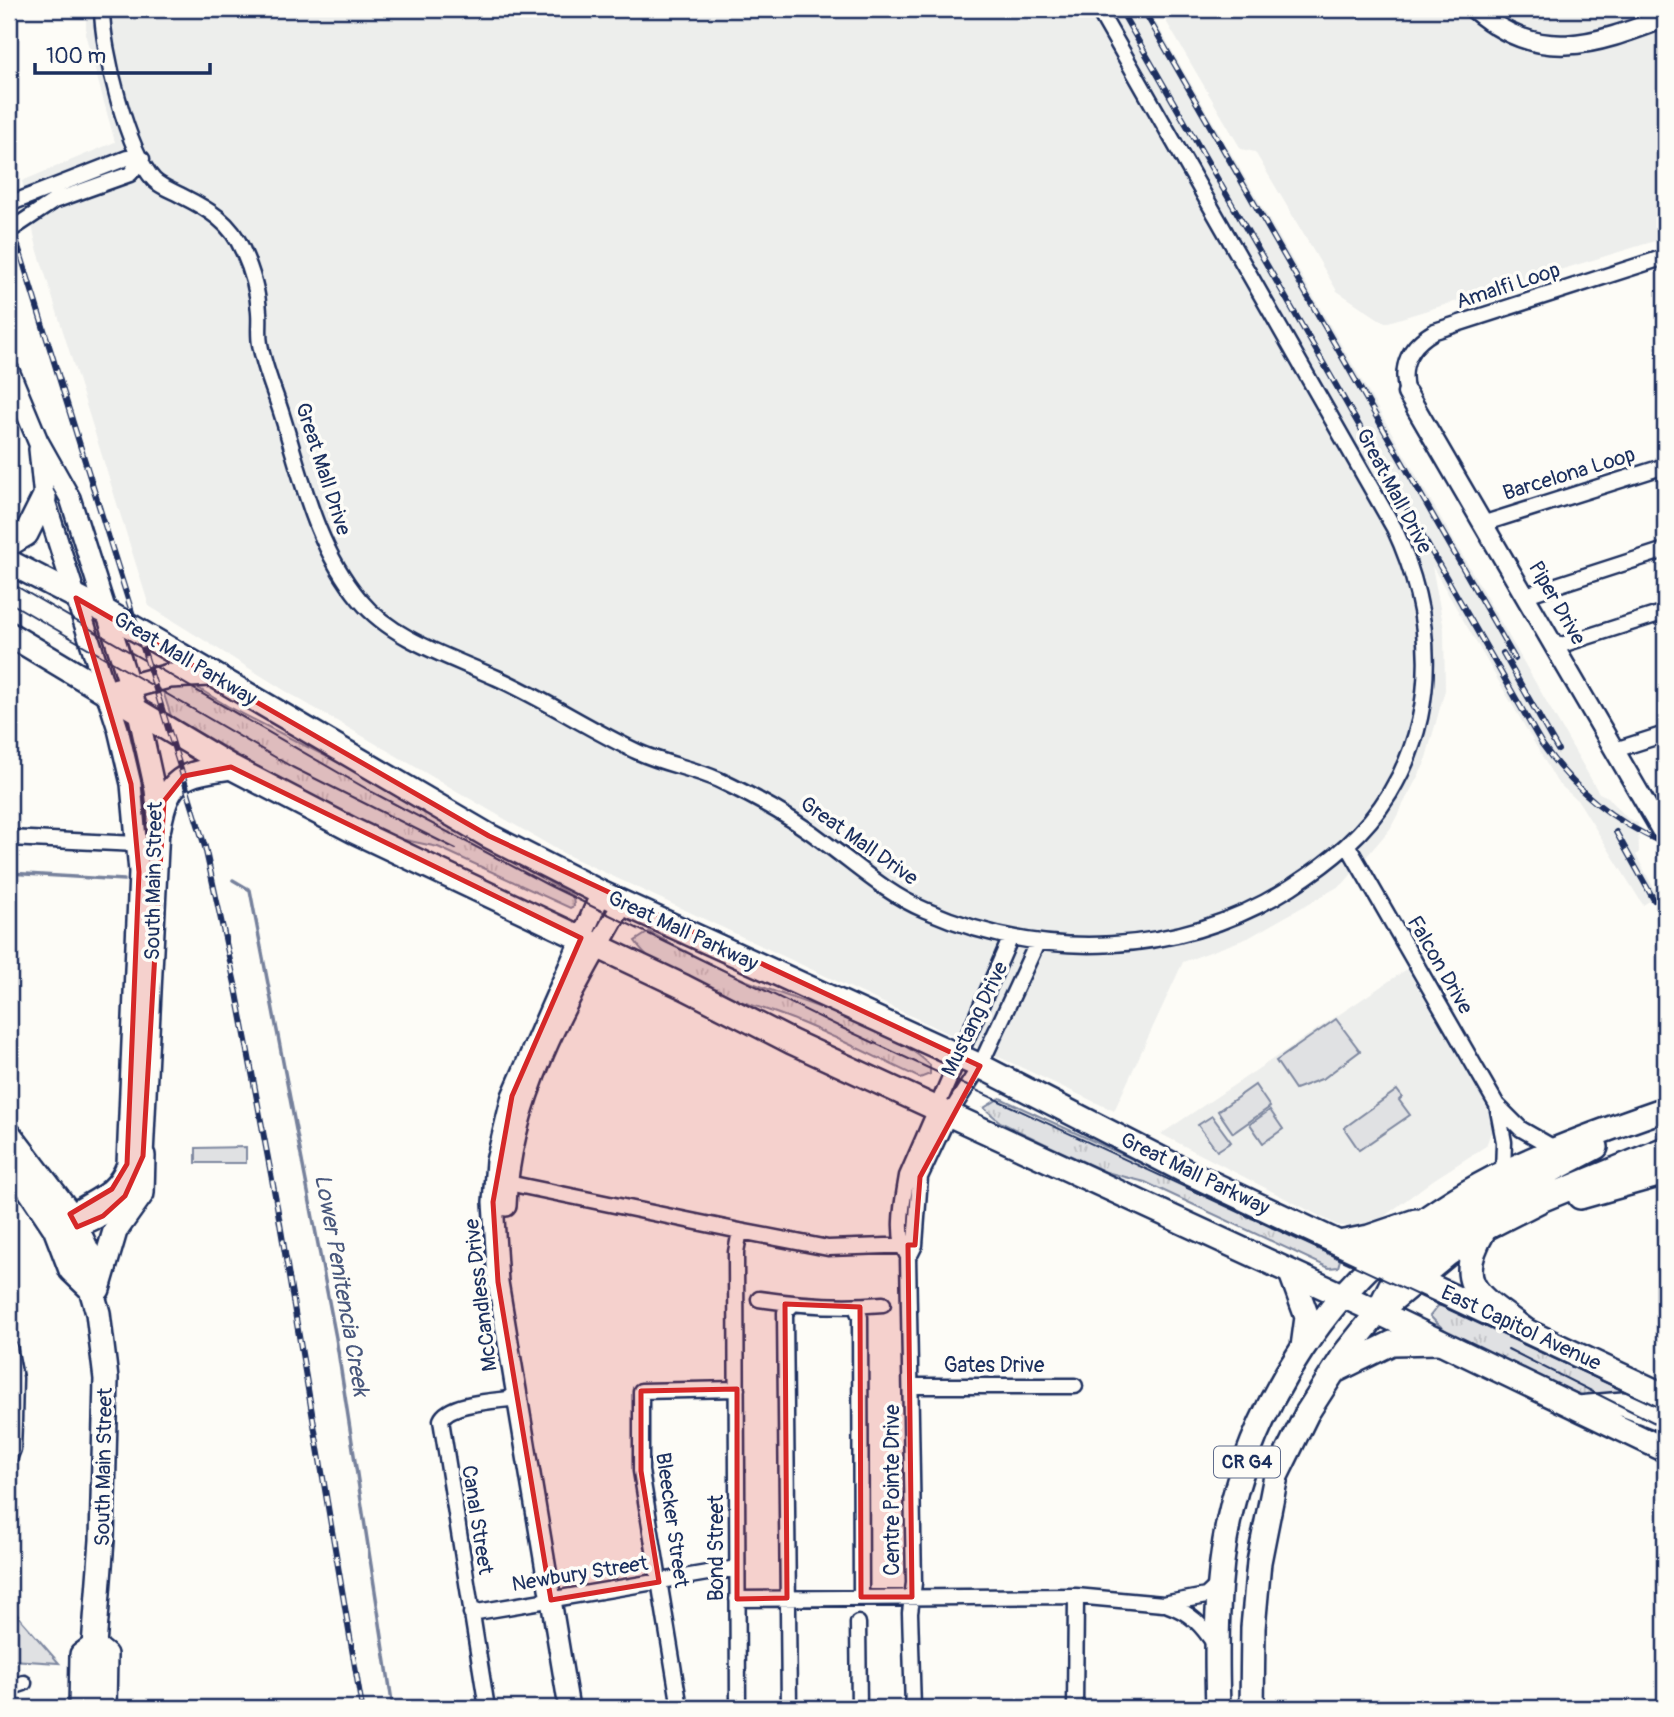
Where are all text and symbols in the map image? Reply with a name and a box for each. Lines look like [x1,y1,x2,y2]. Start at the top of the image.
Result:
scale bar [35,32,210,76]
text: 100 m [46,43,106,70]
street label: Amalfi Loop [1452,256,1564,316]
street label: Great Mall Drive [289,399,357,539]
street label: Great Mall Drive [1350,424,1439,559]
street label: Barcelona Loop [1500,441,1639,507]
street label: Piper Drive [1522,556,1592,650]
street label: Great Mall Parkway [108,606,262,712]
street label: Great Mall Drive [795,790,924,892]
street label: South Main Street [139,801,169,961]
street label: Great Mall Parkway [604,884,762,978]
street label: Falcon Drive [1401,911,1479,1020]
street label: Mustang Drive [936,957,1015,1081]
street label: Great Mall Parkway [1116,1126,1274,1222]
water label: Lower Penitencia Creek [308,1172,376,1401]
street label: McCandless Drive [458,1217,504,1373]
street label: East Capitol Avenue [1437,1279,1606,1377]
street label: Gates Drive [944,1352,1045,1379]
street label: South Main Street [89,1387,119,1547]
street label: Centre Pointe Drive [879,1404,906,1576]
road number: CR G4 [1214,1446,1280,1478]
street label: Bleecker Street [649,1451,695,1590]
street label: Canal Street [455,1463,499,1577]
street label: Bond Street [703,1494,730,1601]
street label: Newbury Street [510,1550,651,1598]

